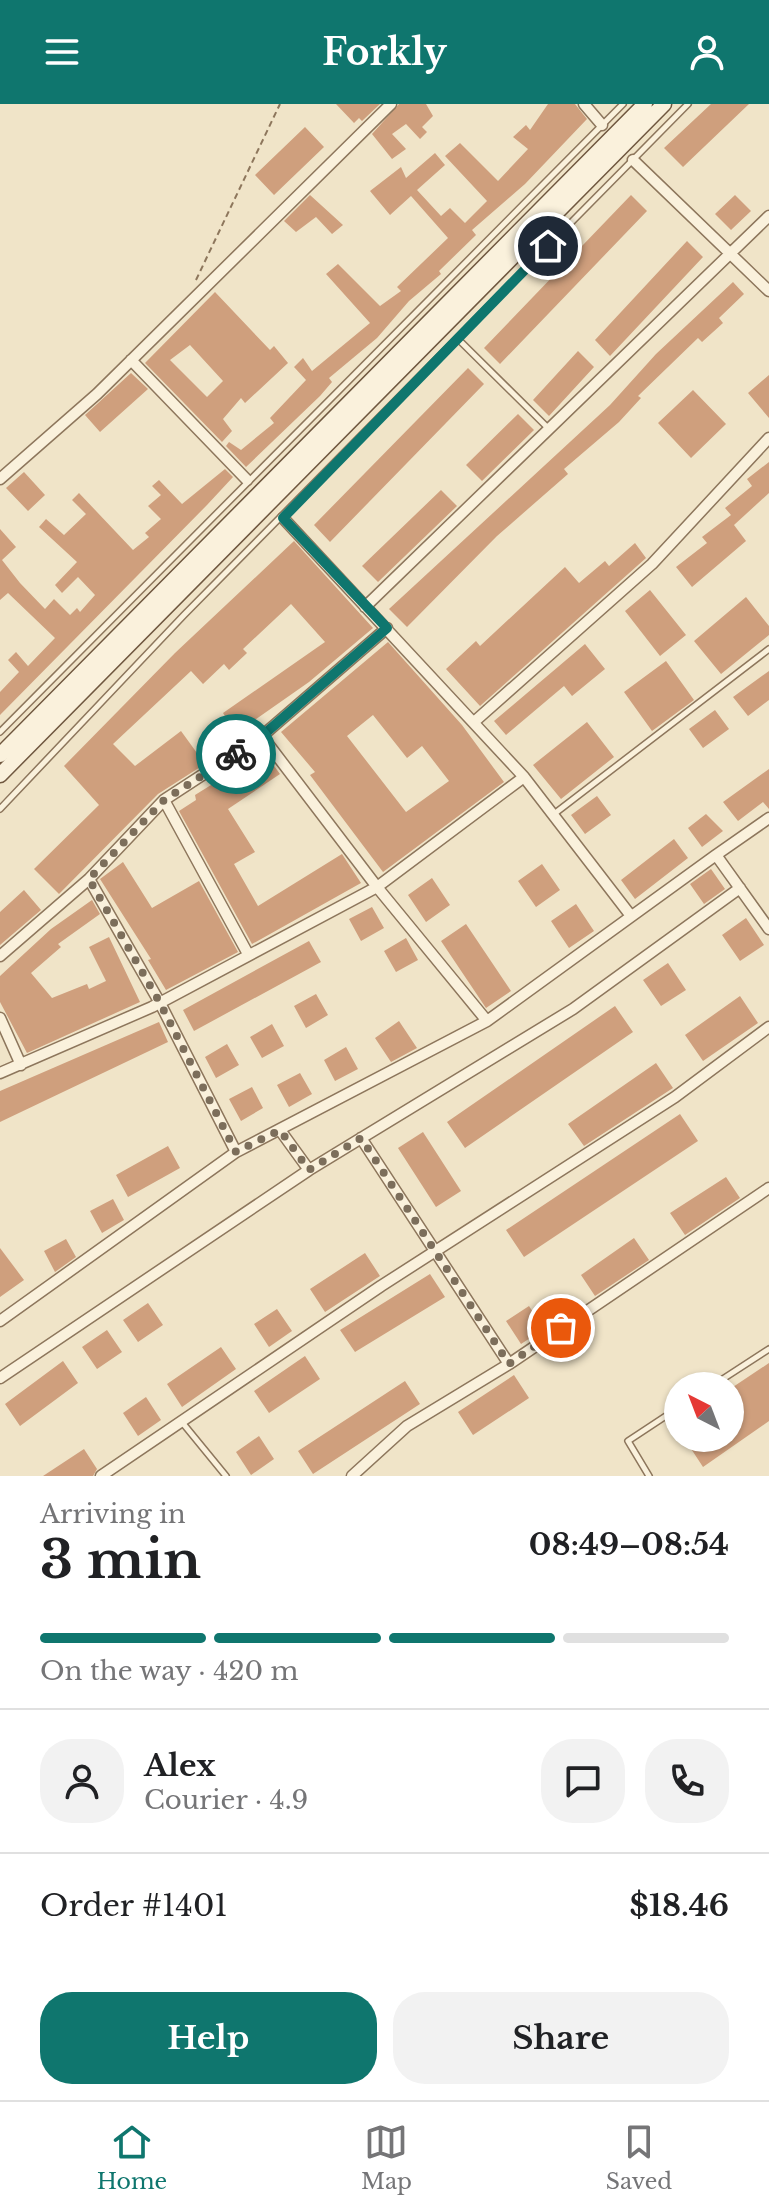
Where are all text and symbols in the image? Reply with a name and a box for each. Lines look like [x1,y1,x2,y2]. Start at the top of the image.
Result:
icon: menu [40,30,84,74]
text: Forkly [322,30,447,75]
icon: person [685,30,729,74]
pin [514,212,582,280]
icon: home [526,224,570,268]
courier [196,714,276,794]
icon: bike [214,732,258,776]
pin [527,1294,595,1362]
icon: bag [539,1306,583,1350]
north arrow [664,1372,744,1452]
map controls [664,1372,744,1452]
text: Arriving in [40,1498,186,1530]
text: 08:49–08:54 [529,1526,729,1563]
text: 3 min [40,1528,201,1592]
text: On the way · 420 m [40,1655,298,1687]
button: person [40,1739,124,1823]
button: chat [541,1739,625,1823]
button: phone [645,1739,729,1823]
text: Alex [144,1747,216,1784]
text: Courier · 4.9 [144,1784,308,1816]
text: Order #1401 [40,1887,228,1924]
text: $18.46 [630,1887,729,1924]
button: Help [40,1992,377,2084]
button: Share [393,1992,729,2084]
tab: Home [97,2120,167,2195]
tab: Map [361,2120,412,2195]
tab: Saved [606,2120,672,2195]

